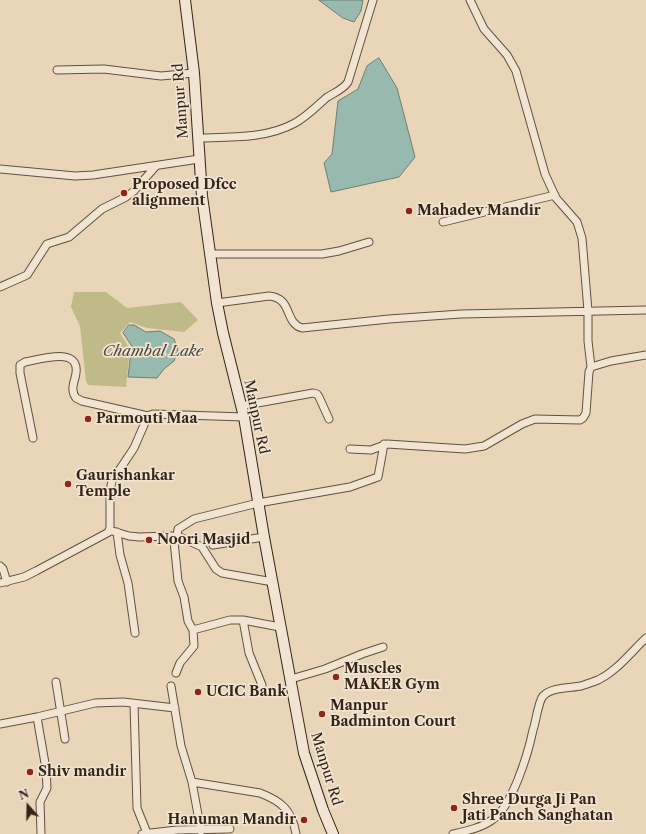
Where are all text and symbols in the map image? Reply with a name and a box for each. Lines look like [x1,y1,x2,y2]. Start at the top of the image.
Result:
street label: Manpur Rd [170,63,192,139]
place label: Proposed Dfcc alignment [132,177,236,210]
marker: Proposed Dfcc alignment [119,188,129,198]
place label: Mahadev Mandir [417,203,541,219]
marker: Mahadev Mandir [404,206,414,216]
water label: Chambal Lake [103,343,203,361]
street label: Manpur Rd [240,378,272,456]
place label: Parmouti Maa [96,411,197,427]
marker: Parmouti Maa [83,414,93,424]
place label: Gaurishankar Temple [76,468,175,500]
marker: Gaurishankar Temple [63,479,73,489]
place label: Noori Masjid [157,532,250,548]
marker: Noori Masjid [144,535,154,545]
place label: Muscles MAKER Gym [344,661,440,694]
marker: Muscles MAKER Gym [331,672,341,682]
place label: UCIC Bank [206,684,286,700]
marker: UCIC Bank [193,687,203,697]
place label: Manpur Badminton Court [330,698,456,730]
marker: Manpur Badminton Court [317,709,327,719]
street label: Manpur Rd [307,730,345,808]
place label: Shiv mandir [38,764,126,780]
marker: Shiv mandir [25,767,35,777]
north arrow [8,786,48,826]
text: N [17,787,31,803]
place label: Shree Durga Ji Pan Jati Panch Sanghatan [462,792,613,824]
marker: Shree Durga Ji Pan Jati Panch Sanghatan [449,803,459,813]
place label: Hanuman Mandir [168,812,296,828]
marker: Hanuman Mandir [299,815,309,825]

